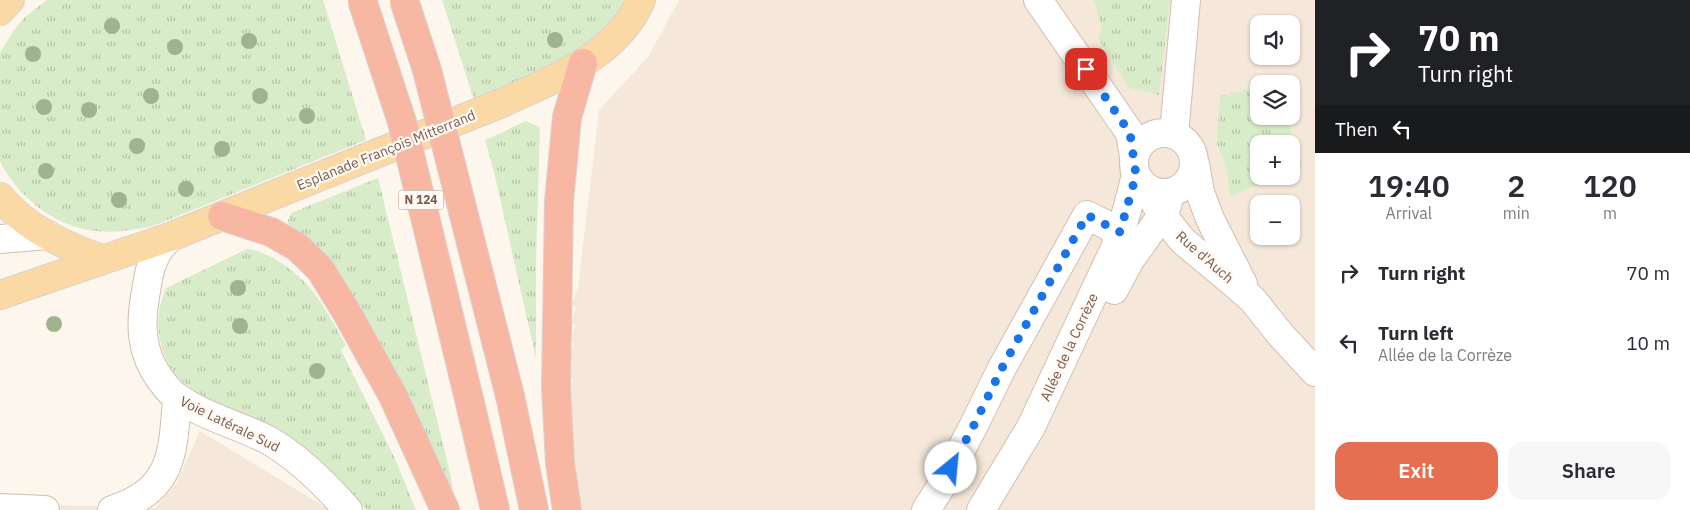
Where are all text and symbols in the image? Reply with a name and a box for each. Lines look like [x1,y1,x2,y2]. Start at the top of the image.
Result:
map controls [1250,15,1300,245]
button: sound [1250,15,1300,65]
text: 70 m [1418,15,1500,61]
icon: right [1335,20,1400,85]
pin [1065,48,1107,90]
icon: arrive [1072,55,1100,83]
text: Turn right [1418,59,1513,88]
button: layers [1250,75,1300,125]
street label: Esplanade François Mitterrand [294,106,478,194]
icon: left [1388,115,1416,143]
text: Then [1335,117,1378,141]
button: + [1250,135,1300,185]
text: 19:40 [1368,166,1450,205]
text: 2 [1507,166,1525,205]
text: 120 [1583,166,1637,205]
road number: N 124 [398,190,444,210]
button: − [1250,195,1300,245]
text: Arrival [1386,203,1432,223]
text: min [1503,203,1530,223]
text: m [1603,203,1617,223]
street label: Rue d'Auch [1172,227,1238,287]
icon: right [1335,259,1363,287]
text: Turn right [1378,261,1465,285]
text: 70 m [1626,261,1670,285]
street label: Allée de la Corrèze [1036,290,1102,404]
text: Turn left [1378,321,1454,345]
icon: left [1335,329,1363,357]
text: 10 m [1626,331,1670,355]
text: Allée de la Corrèze [1378,345,1512,365]
street label: Voie Latérale Sud [177,392,283,456]
position arrow [924,441,976,493]
button: Exit [1335,442,1498,500]
button: Share [1508,442,1670,500]

